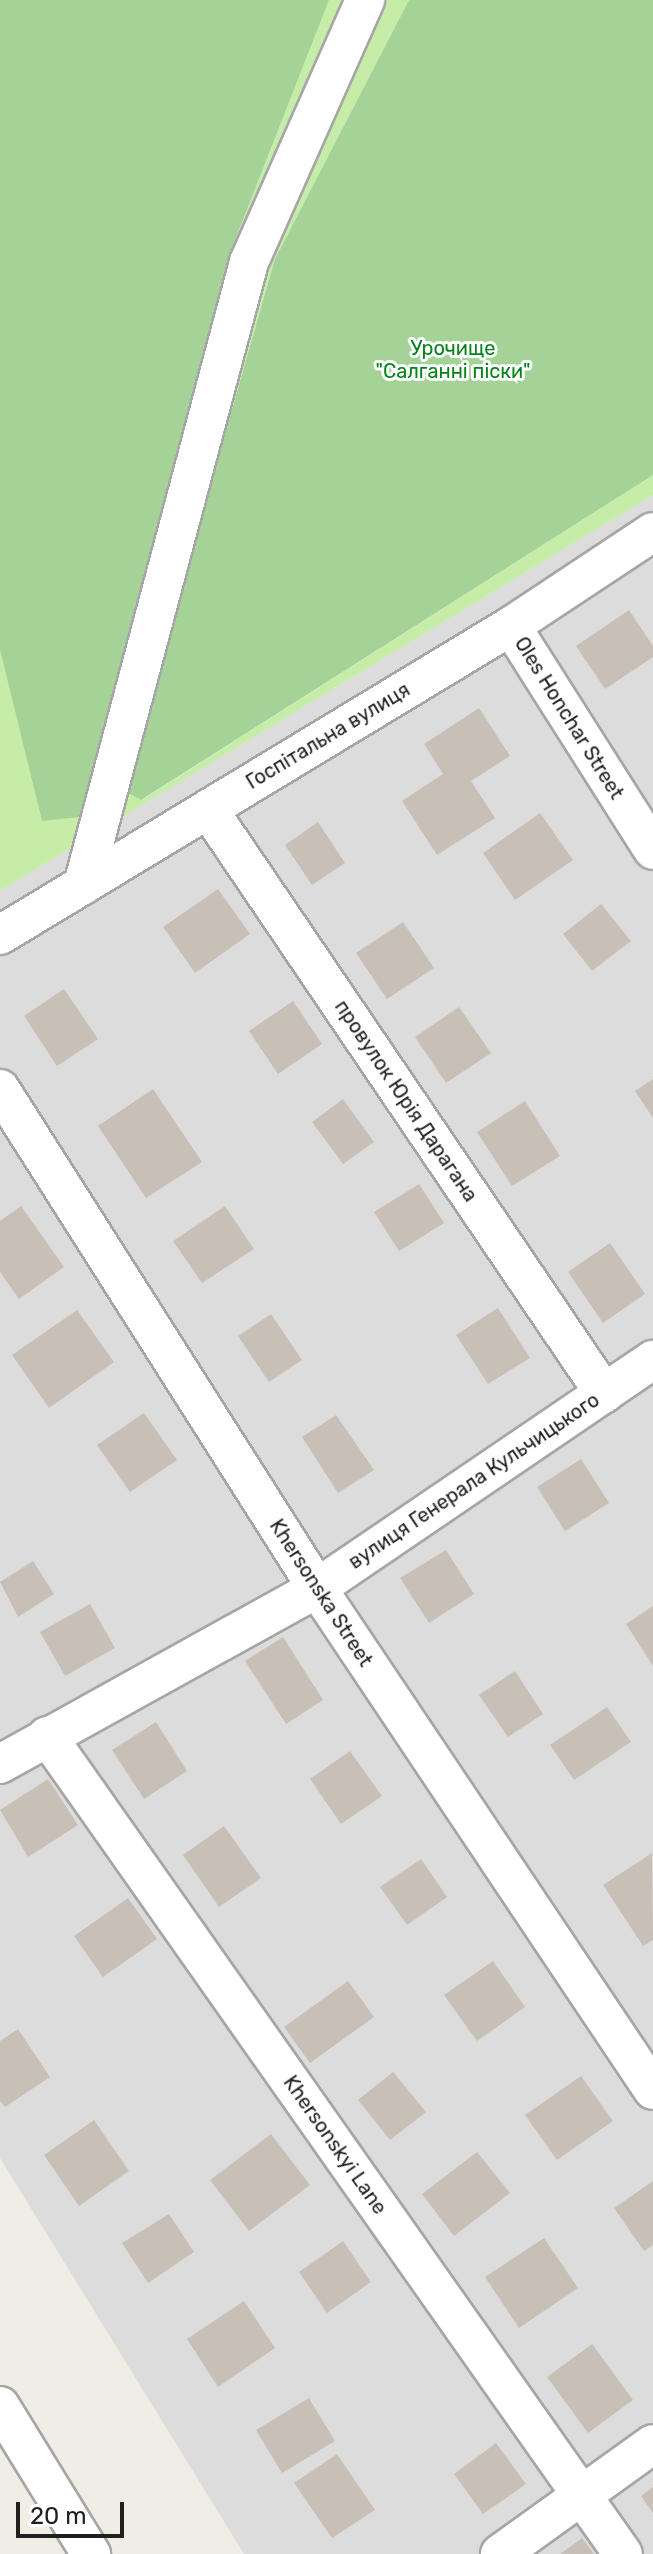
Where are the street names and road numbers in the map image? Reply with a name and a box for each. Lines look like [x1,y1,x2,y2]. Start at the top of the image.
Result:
street label: Oles Honchar Street [509,632,629,804]
street label: Госпітальна вулиця [242,678,414,794]
street label: провулок Юрія Дарагана [329,996,483,1206]
street label: вулиця Генерала Кульчицького [344,1388,604,1574]
street label: Khersonska Street [264,1515,378,1671]
street label: Khersonskyi Lane [278,2071,392,2219]

